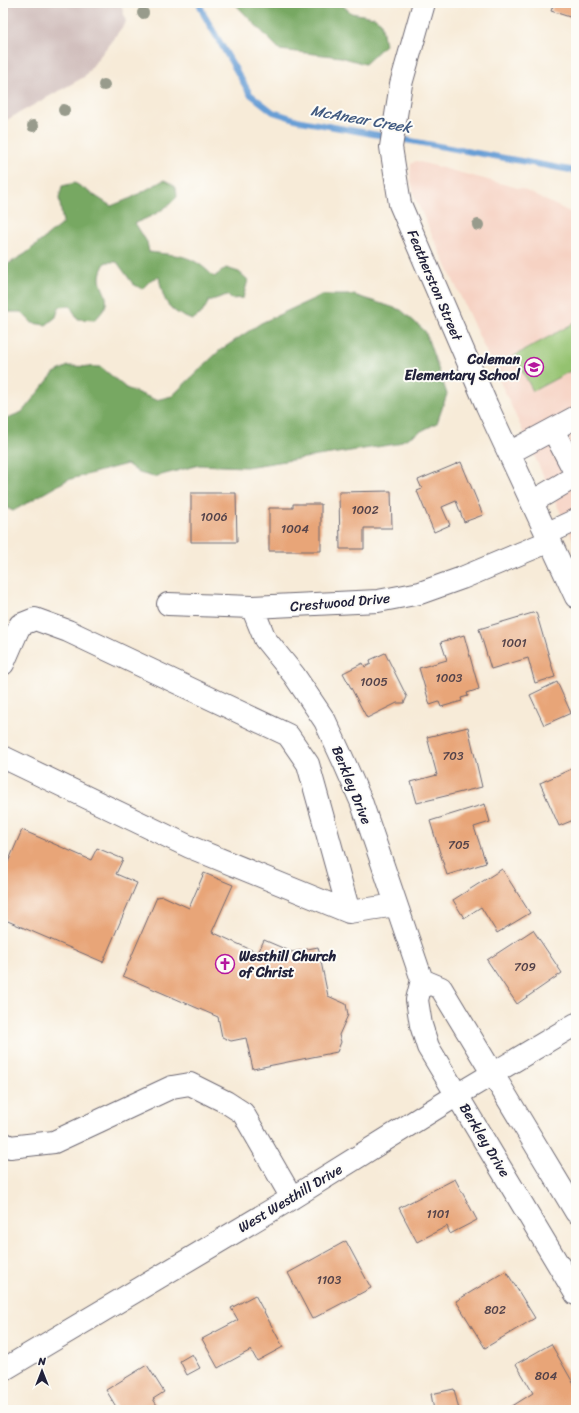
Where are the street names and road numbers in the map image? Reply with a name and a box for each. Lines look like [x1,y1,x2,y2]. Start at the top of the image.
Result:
street label: Featherston Street [400,226,470,346]
street label: Crestwood Drive [289,586,391,619]
street label: Berkley Drive [324,742,379,828]
street label: Berkley Drive [452,1098,517,1182]
street label: West Westhill Drive [233,1157,348,1240]

